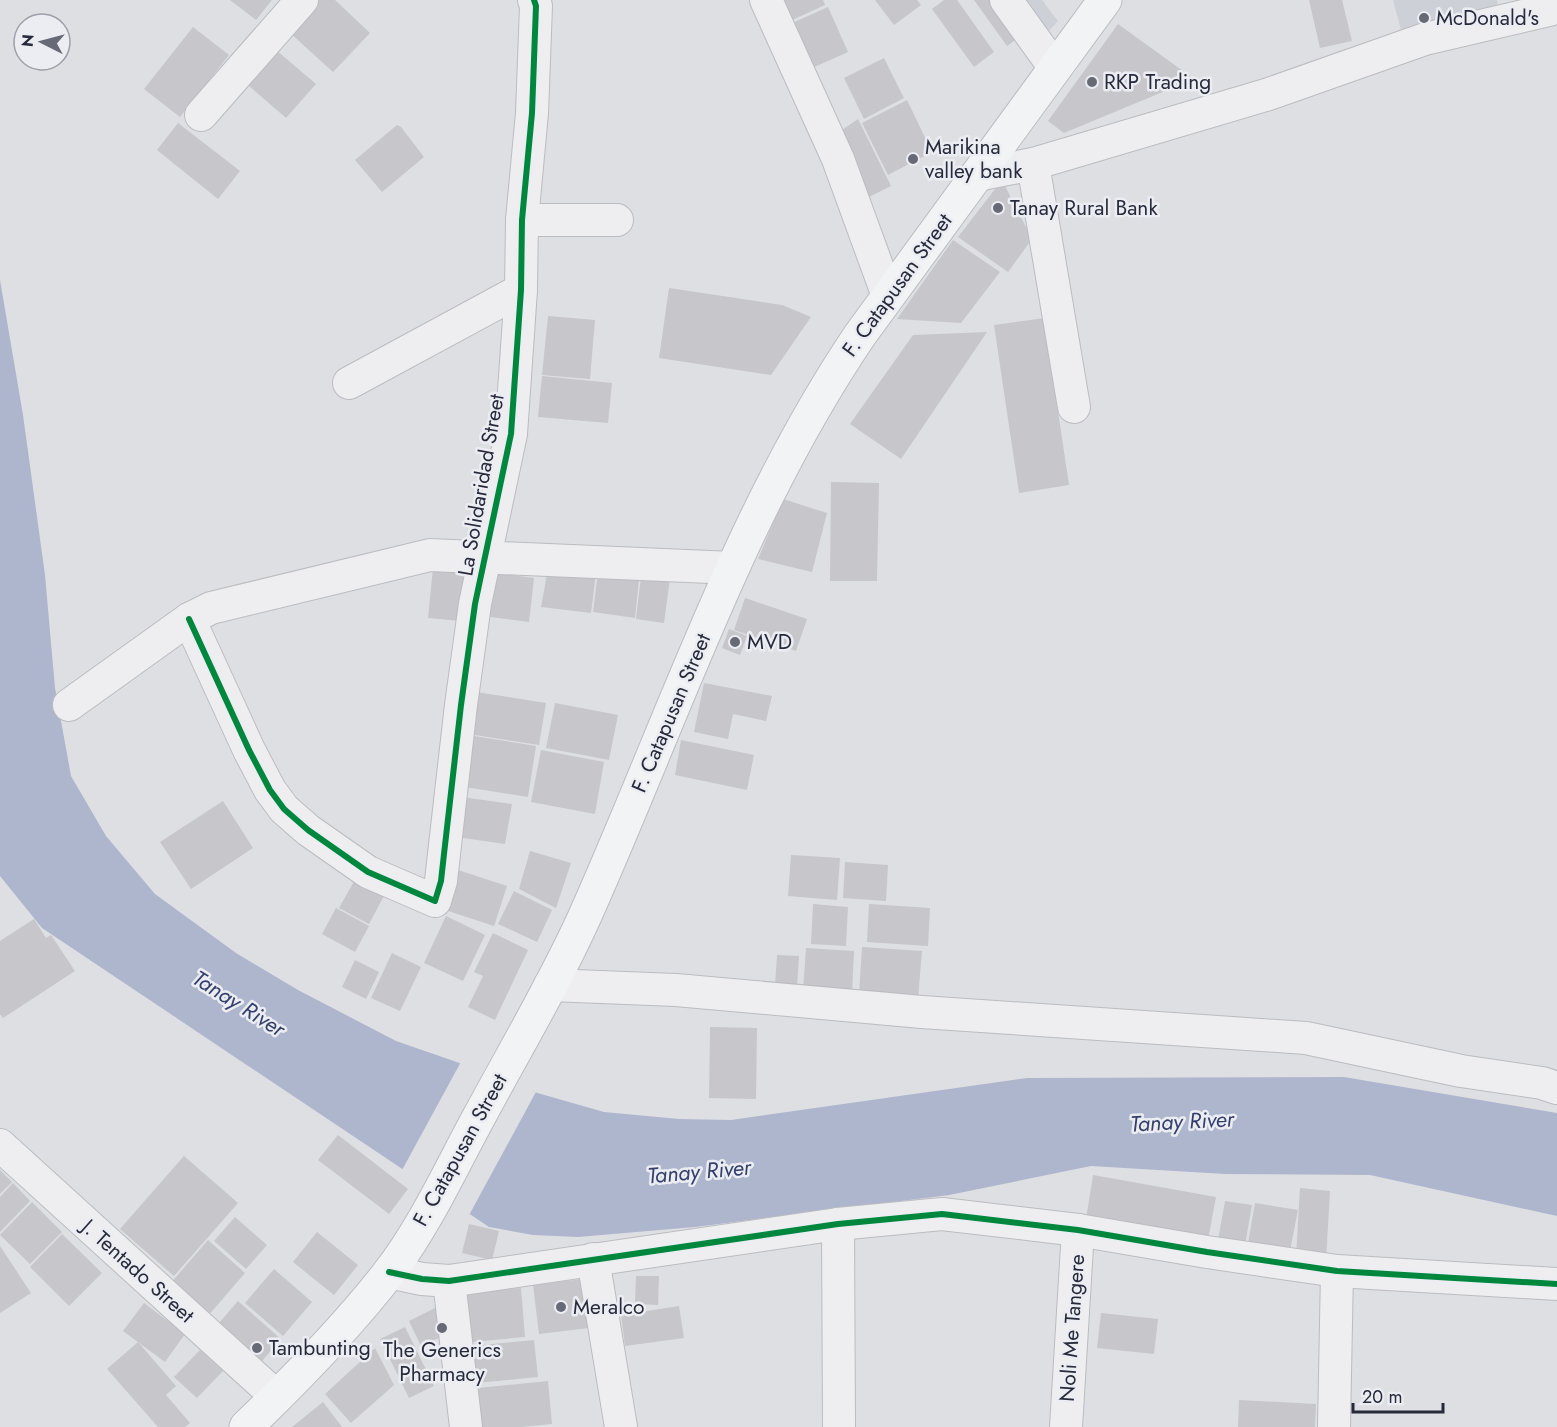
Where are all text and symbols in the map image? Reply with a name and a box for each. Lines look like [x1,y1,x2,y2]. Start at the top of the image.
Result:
place label: McDonald's [1436,3,1539,33]
marker: McDonald's [1417,11,1431,25]
north arrow [12,12,72,72]
text: N [15,33,40,48]
place label: RKP Trading [1104,67,1211,97]
marker: RKP Trading [1085,75,1099,89]
place label: Marikina valley bank [925,132,1023,186]
marker: Marikina valley bank [906,152,920,166]
place label: Tanay Rural Bank [1010,193,1158,223]
marker: Tanay Rural Bank [991,201,1005,215]
street label: F. Catapusan Street [835,207,959,363]
street label: La Solidaridad Street [450,392,512,578]
place label: MVD [747,627,792,657]
street label: F. Catapusan Street [624,629,718,797]
marker: MVD [728,635,742,649]
water label: Tanay River [186,962,293,1045]
street label: F. Catapusan Street [406,1068,514,1232]
water label: Tanay River [1129,1102,1236,1140]
water label: Tanay River [646,1150,754,1191]
street label: J. Tentado Street [73,1210,201,1330]
street label: Noli Me Tangere [1052,1253,1092,1403]
place label: Meralco [573,1292,644,1322]
marker: Meralco [554,1300,568,1314]
marker: The Generics Pharmacy [435,1321,449,1335]
place label: Tambunting [269,1333,371,1363]
place label: The Generics Pharmacy [383,1335,501,1389]
marker: Tambunting [250,1341,264,1355]
scale bar [1353,1376,1443,1414]
text: 20 m [1362,1384,1402,1410]

